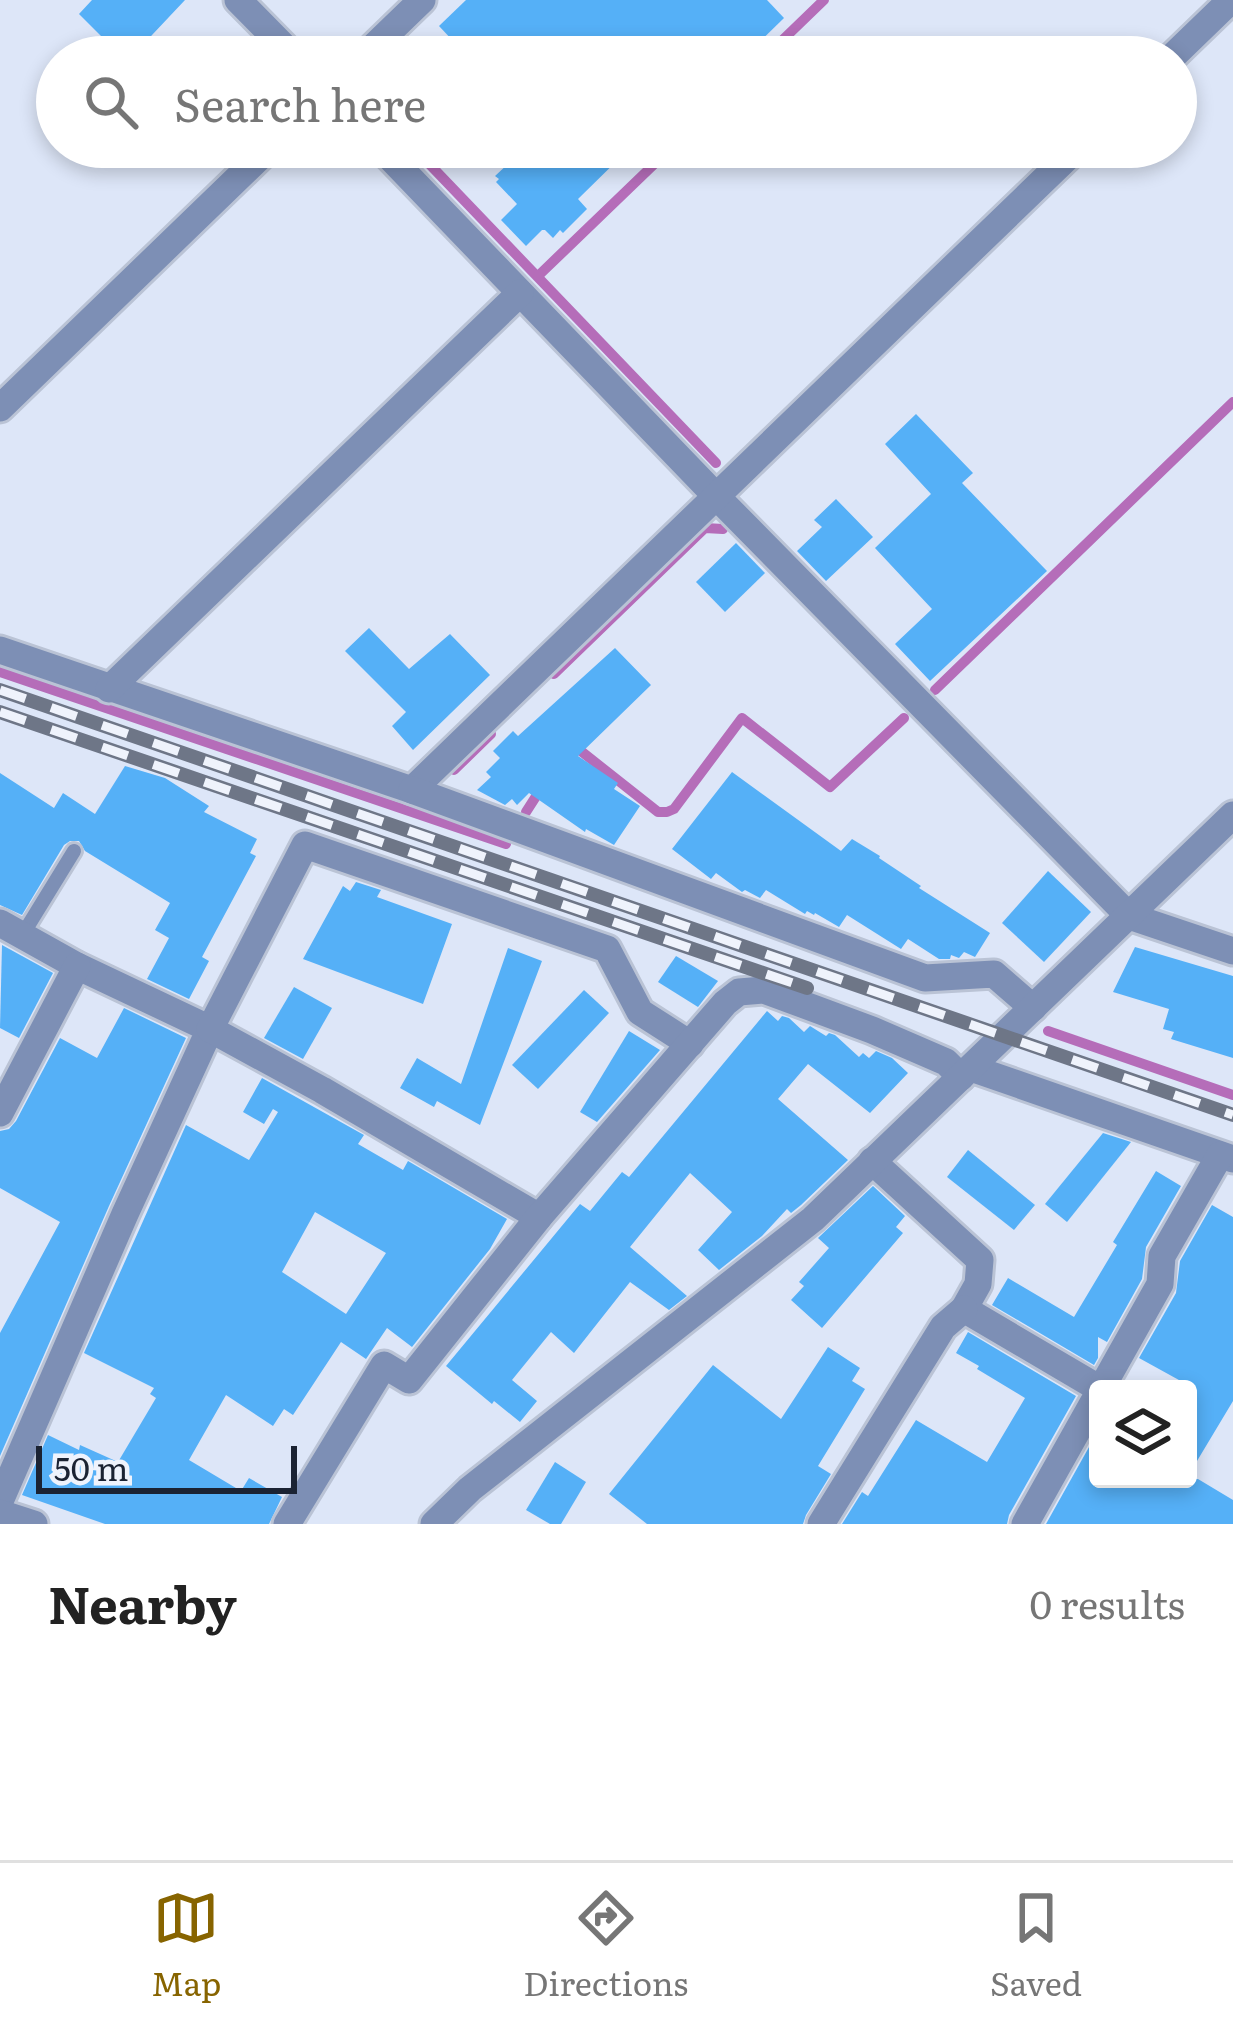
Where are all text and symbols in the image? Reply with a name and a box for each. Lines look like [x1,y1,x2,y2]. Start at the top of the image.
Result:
search box [36,36,1197,168]
icon: search [78,69,144,135]
text: Search here [174,69,426,136]
map controls [1089,1380,1197,1488]
button: layers [1089,1380,1197,1488]
scale bar [36,1440,297,1493]
text: 50 m [54,1442,128,1491]
text: Nearby [48,1564,237,1640]
text: 0 results [1030,1573,1185,1631]
tab: Map [151,1885,221,2006]
tab: Directions [523,1885,688,2006]
tab: Saved [990,1885,1082,2006]

